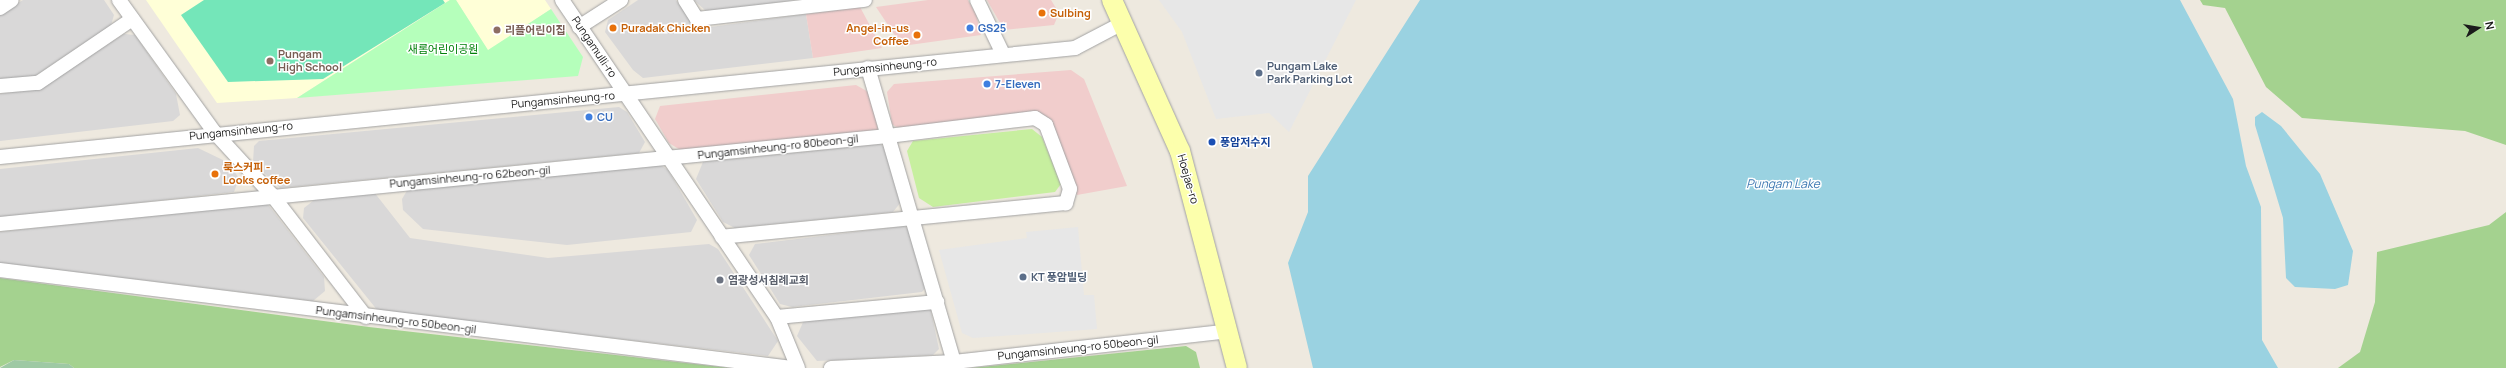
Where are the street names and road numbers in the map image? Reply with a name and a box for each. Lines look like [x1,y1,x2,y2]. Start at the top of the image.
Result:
street label: Pungamulli-ro [569,14,619,80]
street label: Pungamsinheung-ro [833,55,937,79]
street label: Pungamsinheung-ro [511,89,615,111]
street label: Pungamsinheung-ro [189,119,293,143]
street label: Pungamsinheung-ro 80beon-gil [697,132,859,162]
street label: Hoejae-ro [1175,153,1201,205]
street label: Pungamsinheung-ro 62beon-gil [389,163,551,191]
street label: Pungamsinheung-ro 50beon-gil [315,304,477,336]
street label: Pungamsinheung-ro 50beon-gil [997,333,1159,363]

